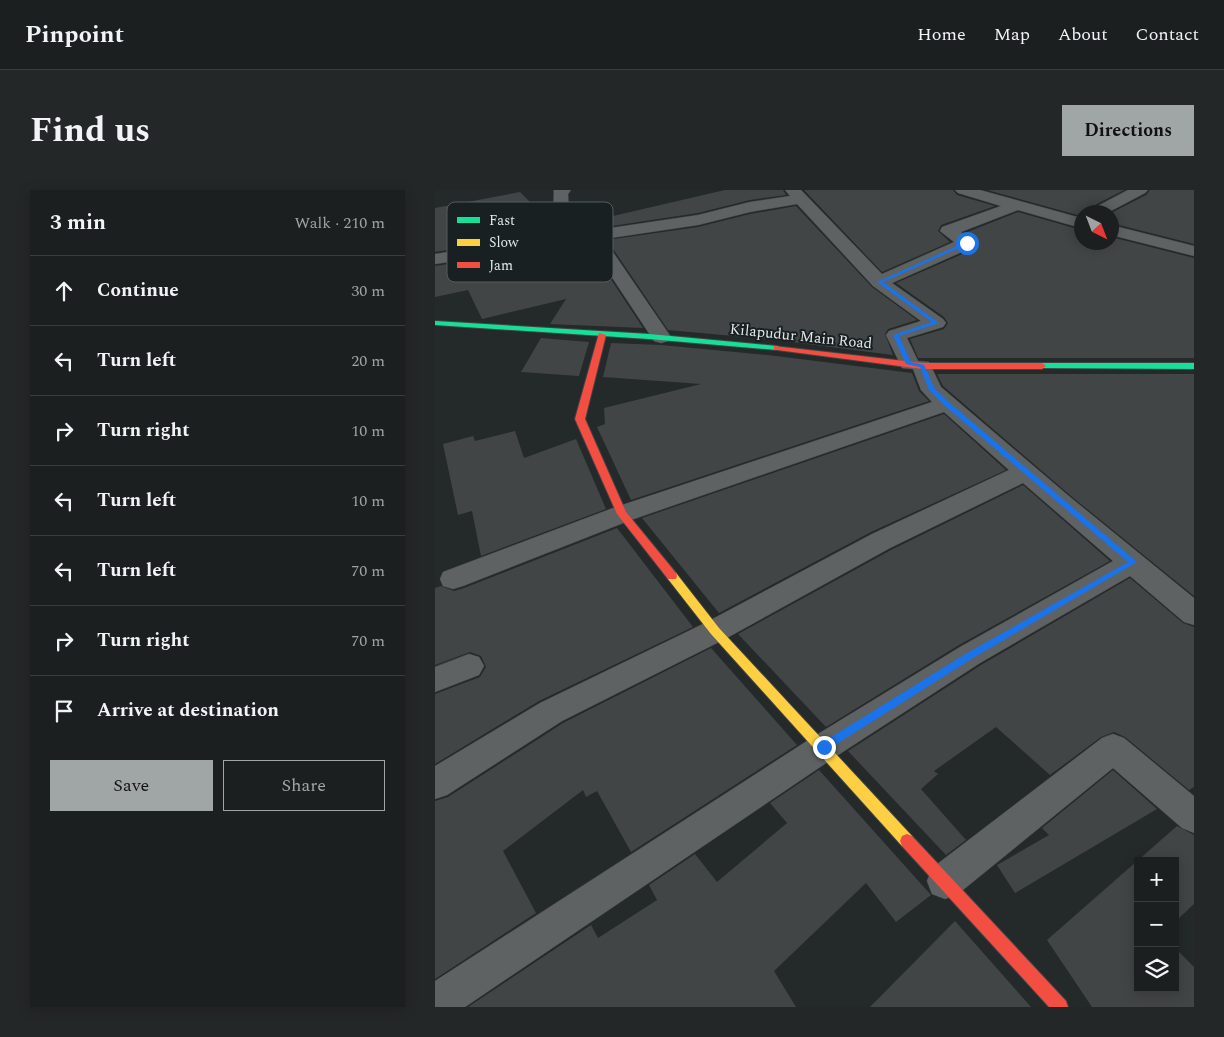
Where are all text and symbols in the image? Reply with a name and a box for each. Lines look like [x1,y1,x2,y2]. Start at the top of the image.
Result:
text: Pinpoint [25,17,124,53]
text: Home [917,21,966,48]
text: Map [994,21,1030,48]
text: About [1058,21,1108,48]
text: Contact [1136,21,1199,48]
text: Find us [30,104,150,157]
button: Directions [1062,105,1194,156]
legend [447,202,613,282]
north arrow [1074,205,1119,250]
text: 3 min [50,207,106,239]
text: Fast [489,210,515,231]
text: Walk · 210 m [294,211,385,235]
text: Slow [489,232,519,253]
route start [956,232,979,255]
text: Jam [489,255,513,276]
text: Continue [97,276,179,305]
icon: ahead [50,277,78,305]
text: 30 m [351,279,385,303]
street label: Kilapudur Main Road [729,318,873,355]
text: Turn left [97,346,176,375]
icon: left [50,347,78,375]
text: 20 m [351,349,385,373]
text: Turn right [97,416,190,445]
icon: right [50,417,78,445]
text: 10 m [351,419,385,443]
text: Turn left [97,486,176,515]
icon: left [50,487,78,515]
text: 10 m [351,489,385,513]
text: Turn left [97,556,176,585]
icon: left [50,557,78,585]
text: 70 m [351,559,385,583]
text: Turn right [97,626,190,655]
icon: right [50,627,78,655]
text: 70 m [351,629,385,653]
text: Arrive at destination [97,696,279,725]
icon: arrive [50,697,78,725]
route end [813,736,836,759]
button: Save [50,760,213,811]
button: Share [223,760,385,811]
map controls [1134,857,1179,992]
button: + [1134,857,1179,902]
button: − [1134,902,1179,947]
button: layers [1134,947,1179,992]

